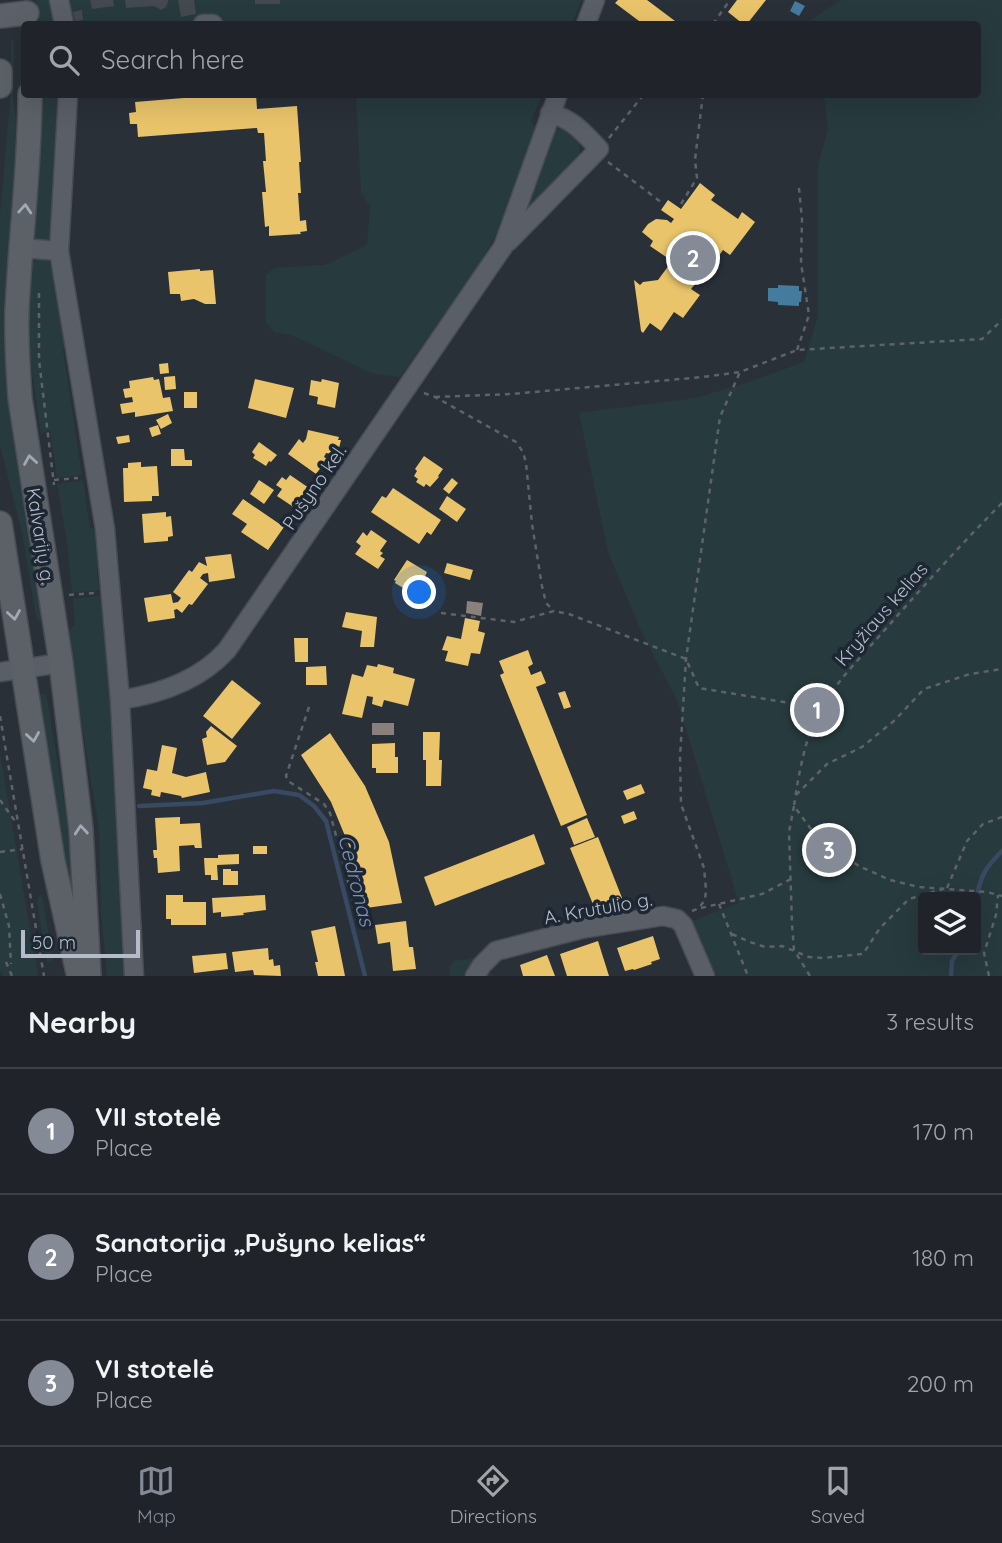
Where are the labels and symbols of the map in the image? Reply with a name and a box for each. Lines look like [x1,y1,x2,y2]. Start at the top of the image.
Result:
one-way arrow [17,203,32,214]
pin: 2 [670,232,716,284]
street label: Pušyno kel. [277,440,351,534]
one-way arrow [23,454,38,466]
street label: Kalvarijų g. [22,486,60,586]
street label: Kryžiaus kelias [829,557,933,671]
your location [402,575,436,609]
one-way arrow [6,609,21,621]
pin: 1 [794,684,840,736]
one-way arrow [25,731,40,743]
one-way arrow [74,824,89,835]
pin: 3 [806,824,852,876]
water label: Cedronas [333,832,381,930]
street label: A. Krutulio g. [542,887,654,929]
scale bar [21,927,140,959]

